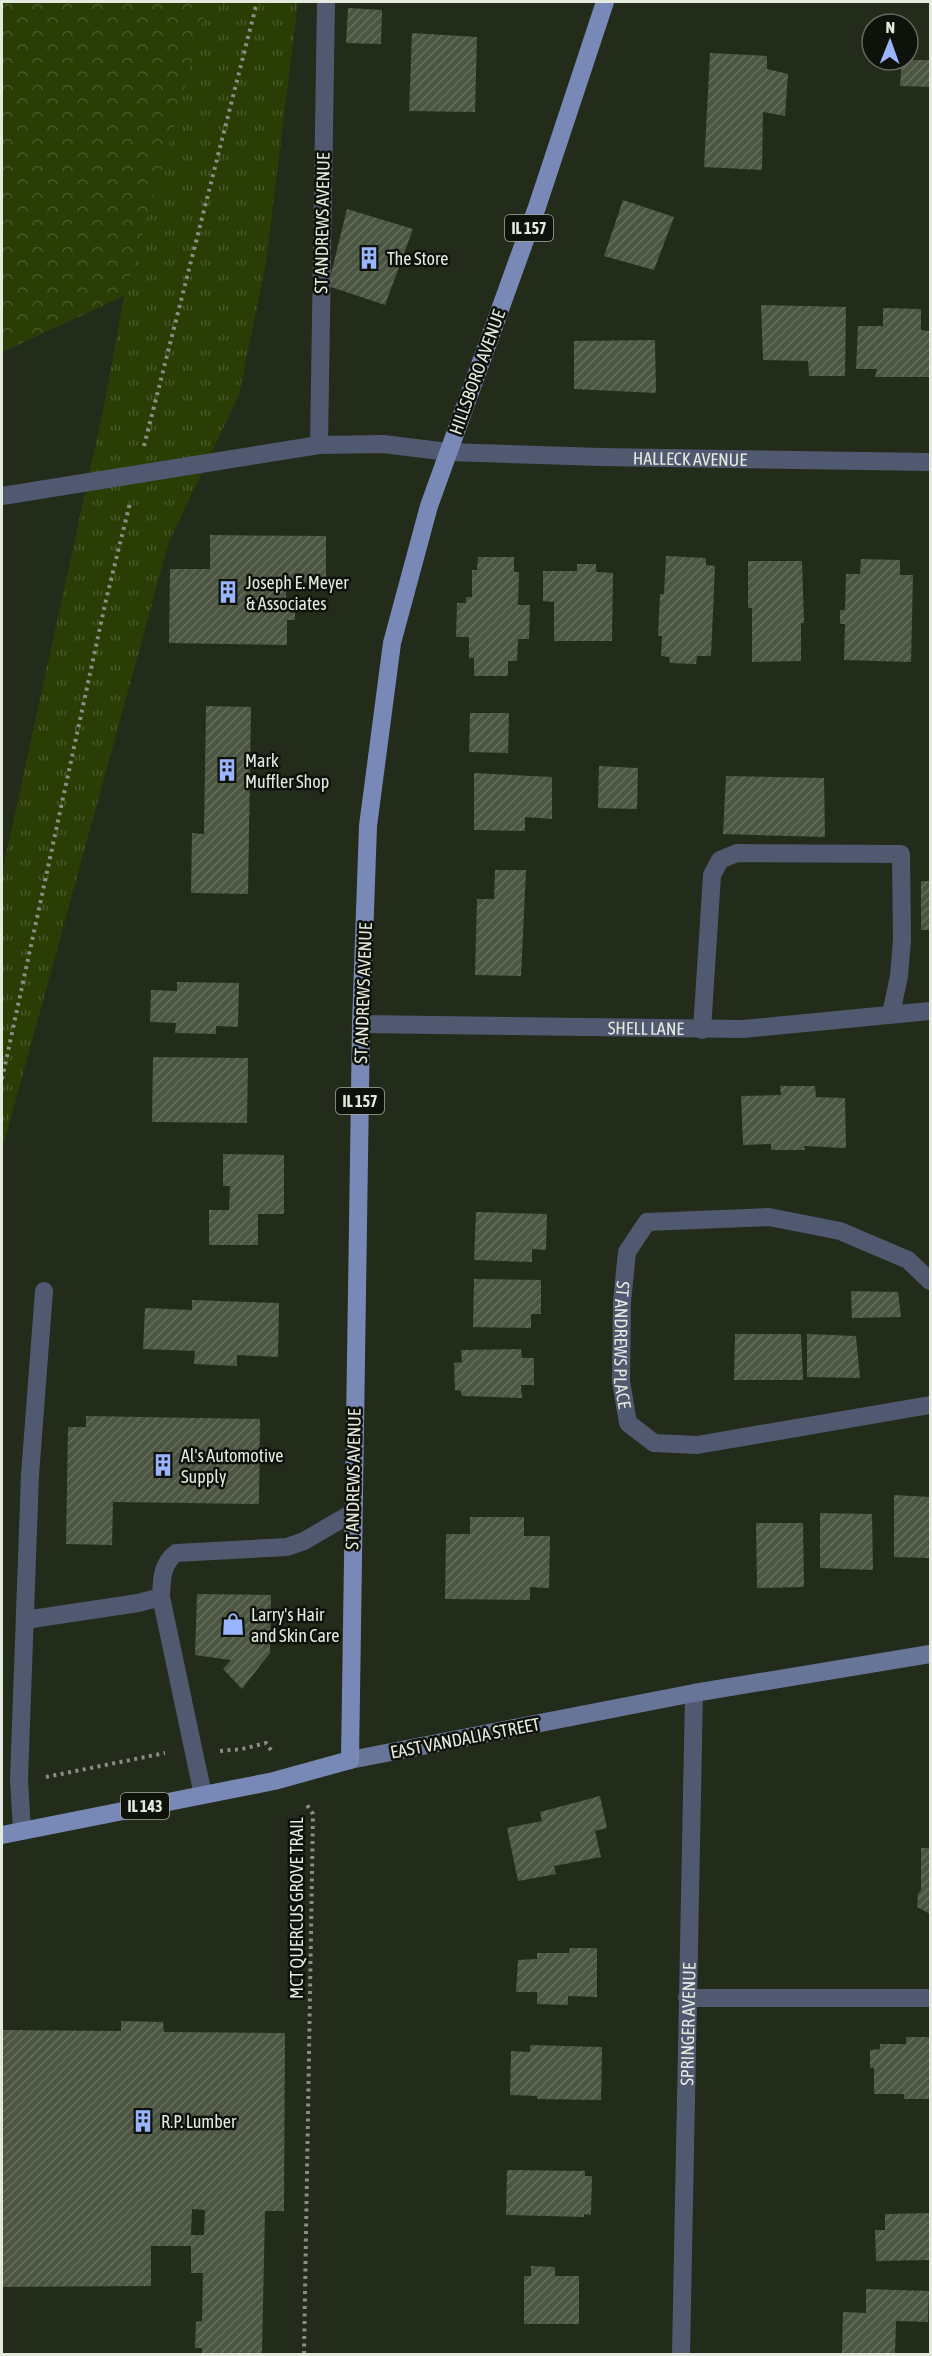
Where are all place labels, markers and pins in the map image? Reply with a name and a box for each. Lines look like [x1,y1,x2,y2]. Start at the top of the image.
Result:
building icon: The Store [356,245,382,271]
place label: The Store [387,248,448,269]
place label: Joseph E. Meyer & Associates [246,572,349,614]
building icon: Joseph E. Meyer & Associates [215,579,241,605]
place label: Mark Muffler Shop [245,750,329,792]
building icon: Mark Muffler Shop [214,757,240,783]
place label: Al's Automotive Supply [181,1445,284,1487]
building icon: Al's Automotive Supply [150,1452,176,1478]
place label: Larry's Hair and Skin Care [251,1604,339,1646]
shop icon: Larry's Hair and Skin Care [220,1611,246,1637]
building icon: R.P. Lumber [130,2108,156,2134]
place label: R.P. Lumber [161,2111,237,2132]

